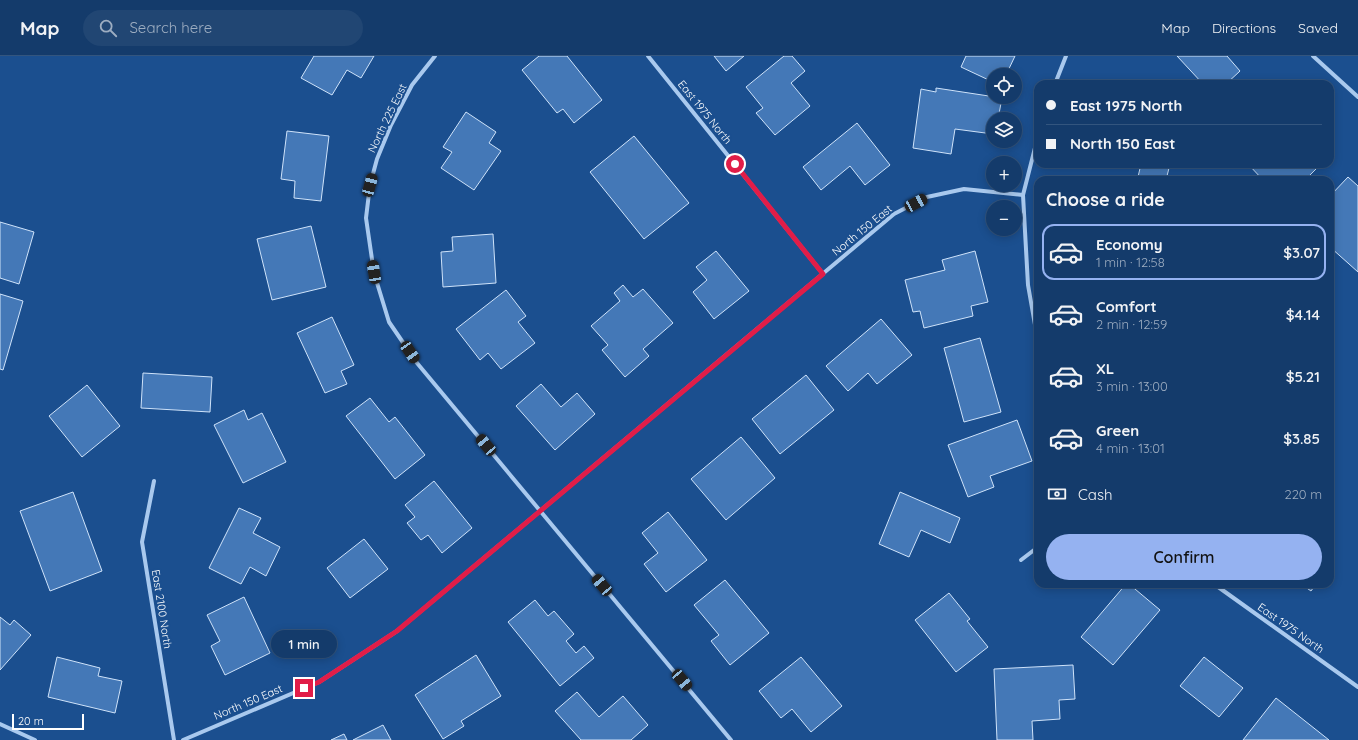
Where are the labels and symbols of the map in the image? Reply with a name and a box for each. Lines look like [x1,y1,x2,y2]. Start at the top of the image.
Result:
street label: East 1975 North [675,77,735,147]
street label: North 225 East [364,81,410,155]
route start [726,155,744,173]
car [361,172,379,198]
car [903,192,929,214]
street label: North 150 East [829,201,895,259]
car [366,259,382,285]
car [398,339,422,365]
car [474,432,498,458]
street label: East 2100 North [149,568,175,650]
car [590,572,614,598]
street label: East 1975 North [1255,600,1327,656]
callout: 1 min [271,630,337,658]
car [670,667,694,693]
route end [295,679,313,697]
street label: North 150 East [212,681,285,723]
scale bar [12,712,84,731]

